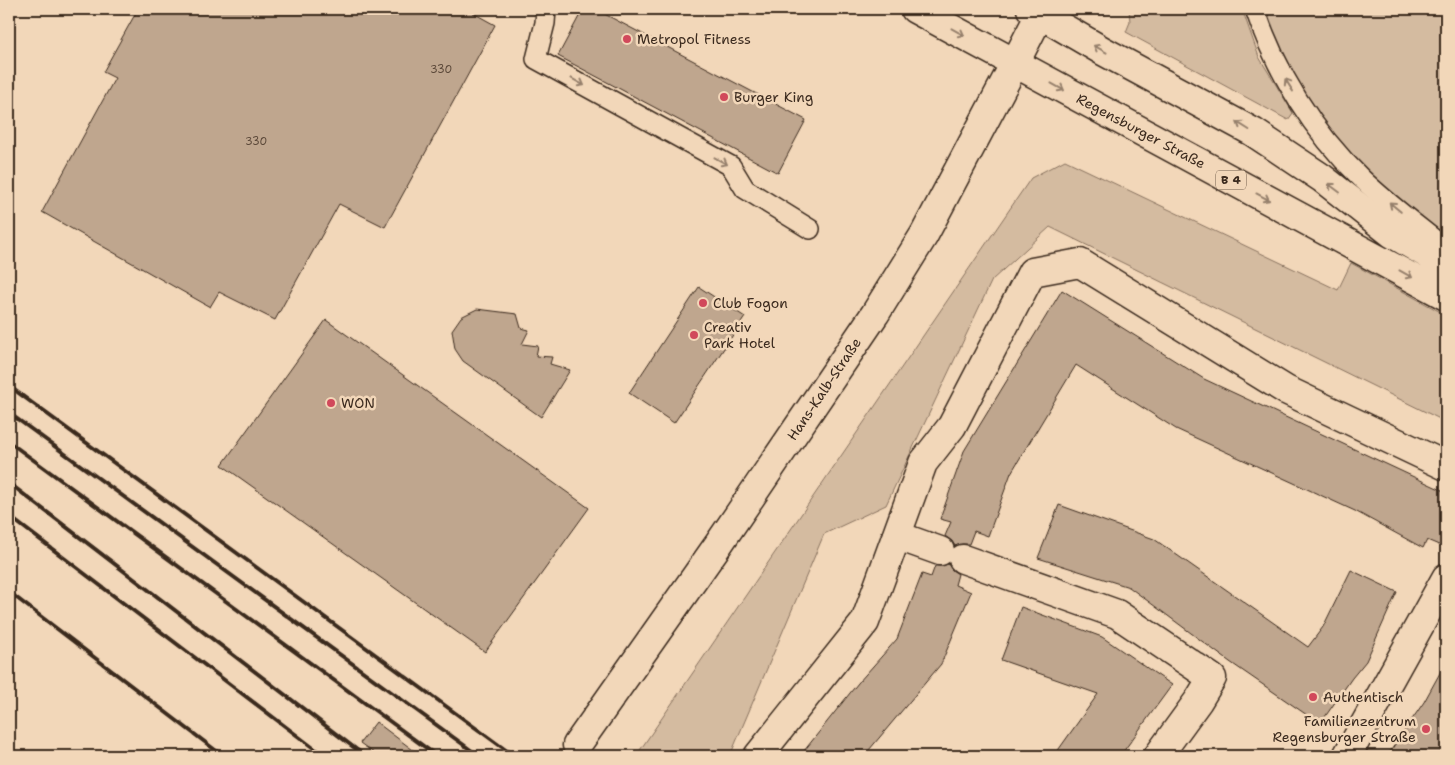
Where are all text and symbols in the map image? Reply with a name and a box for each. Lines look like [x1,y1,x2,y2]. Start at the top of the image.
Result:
one-way arrow [950,27,964,37]
place label: Metropol Fitness [637,30,751,48]
marker: Metropol Fitness [621,33,633,45]
one-way arrow [1093,43,1108,53]
house number: 330 [430,62,452,77]
one-way arrow [571,77,586,87]
one-way arrow [1284,79,1294,93]
one-way arrow [1051,82,1065,92]
place label: Burger King [734,88,813,106]
street label: Regensburger Straße [1073,89,1209,173]
marker: Burger King [718,91,730,103]
one-way arrow [1236,121,1250,131]
house number: 330 [245,134,267,149]
one-way arrow [713,156,727,166]
road number: B 4 [1216,170,1246,190]
one-way arrow [1327,183,1341,193]
one-way arrow [1255,192,1270,202]
one-way arrow [1389,202,1402,213]
one-way arrow [1398,270,1413,279]
place label: Club Fogon [713,294,788,312]
marker: Club Fogon [697,297,709,309]
place label: Creativ Park Hotel [704,318,776,352]
marker: Creativ Park Hotel [688,329,700,341]
street label: Hans-Kalb-Straße [783,334,865,444]
place label: WON [341,394,375,412]
marker: WON [325,397,337,409]
place label: Authentisch [1323,688,1404,706]
marker: Authentisch [1307,691,1319,703]
place label: Familienzentrum Regensburger Straße [1273,712,1416,746]
marker: Familienzentrum Regensburger Straße [1420,723,1432,735]

